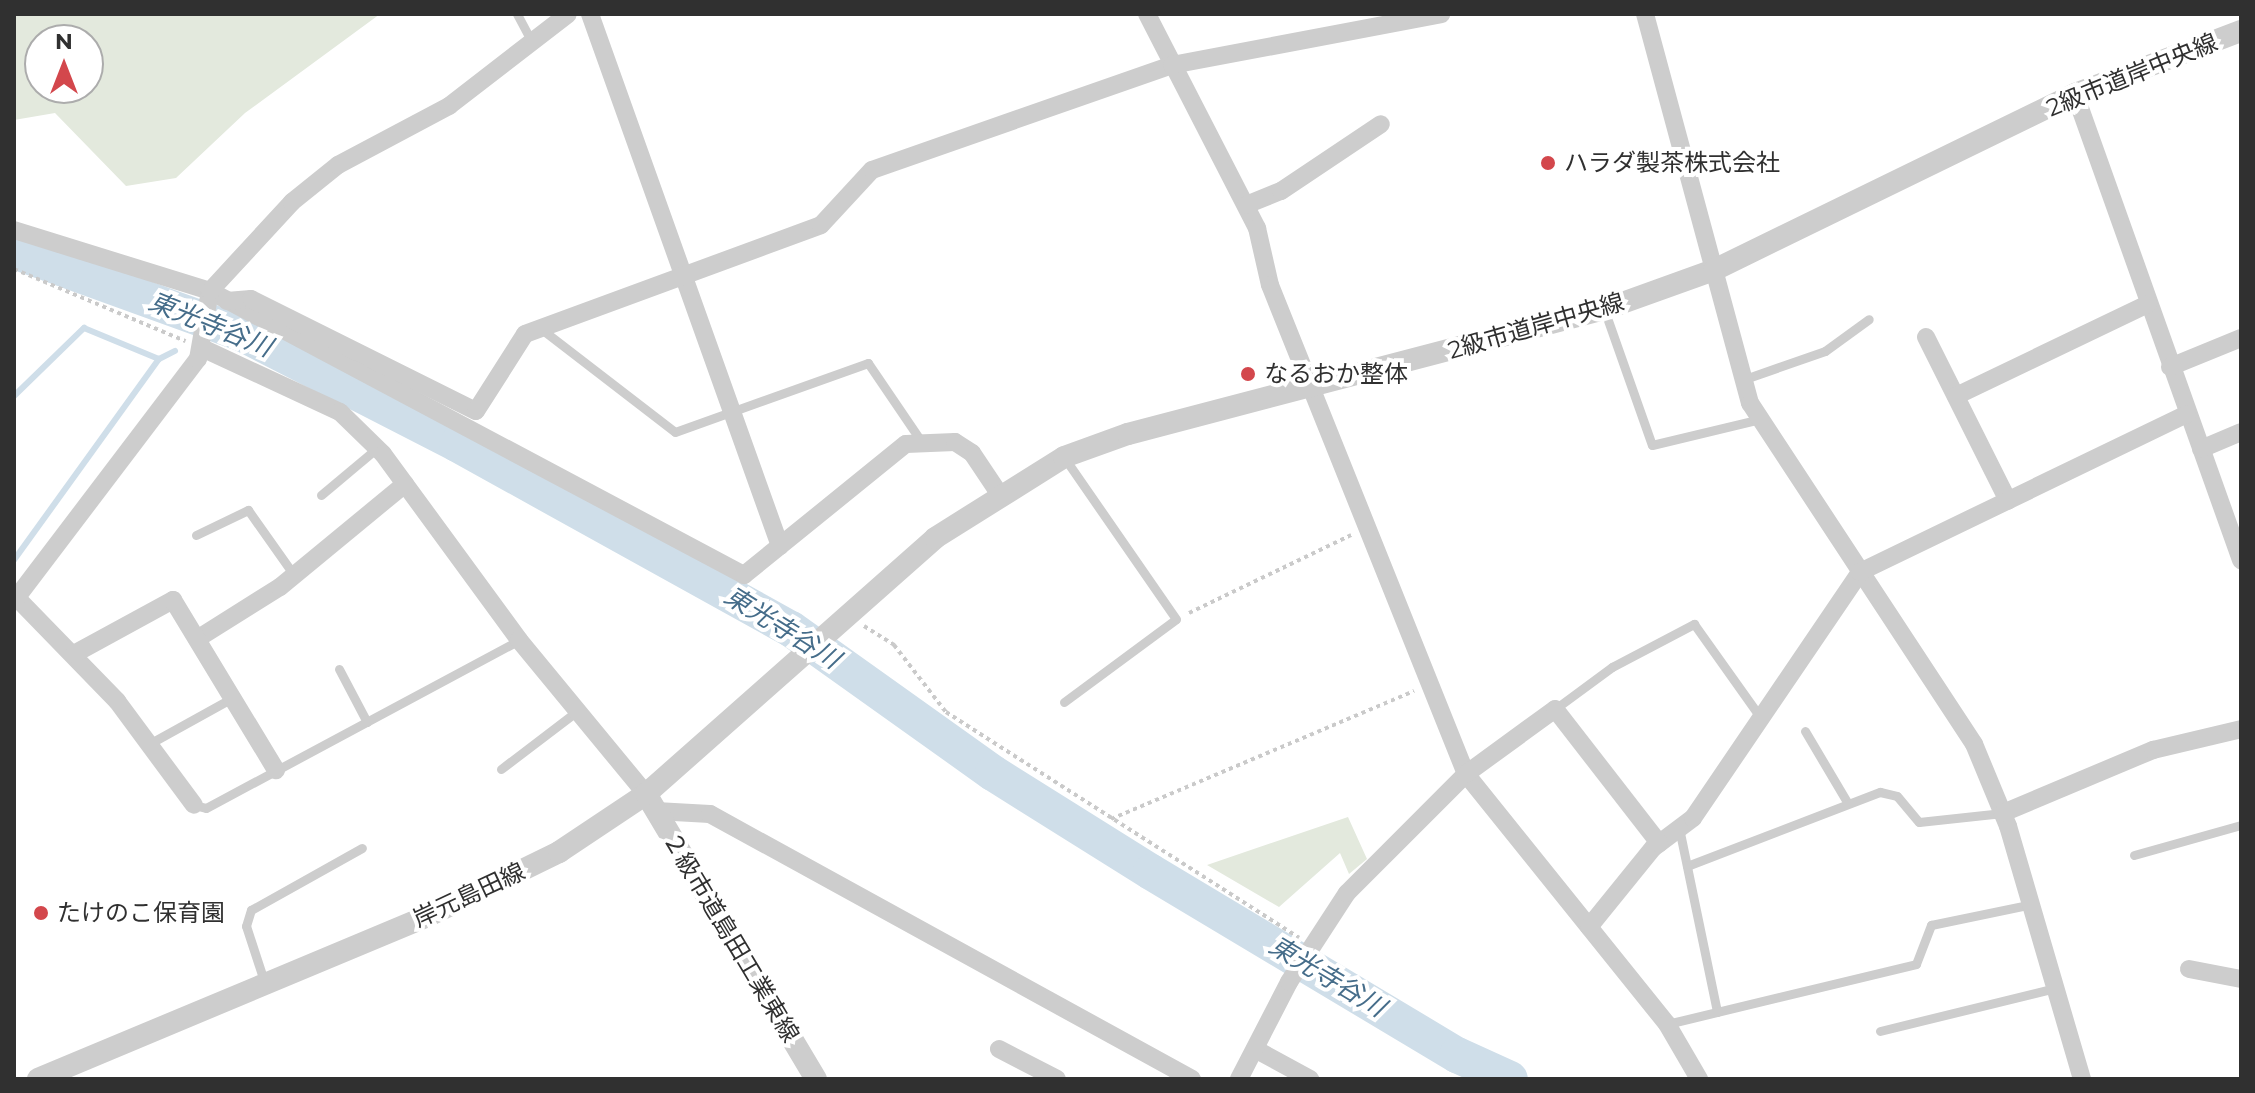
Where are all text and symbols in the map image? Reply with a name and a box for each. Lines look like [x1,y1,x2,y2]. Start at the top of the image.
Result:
north arrow [24,24,104,104]
text: N [55,28,73,55]
street label: 2級市道岸中央線 [2042,28,2222,122]
place label: ハラダ製茶株式会社 [1564,149,1780,177]
marker: ハラダ製茶株式会社 [1539,154,1557,172]
water label: 東光寺谷川 [144,286,276,364]
street label: 2級市道岸中央線 [1445,287,1627,365]
place label: なるおか整体 [1264,360,1408,388]
marker: なるおか整体 [1239,365,1257,383]
water label: 東光寺谷川 [719,580,845,676]
street label: ２級市道島田工業東線 [657,827,805,1047]
street label: 岸元島田線 [409,857,529,933]
place label: たけのこ保育園 [57,899,225,927]
marker: たけのこ保育園 [32,904,50,922]
water label: 東光寺谷川 [1263,930,1391,1024]

